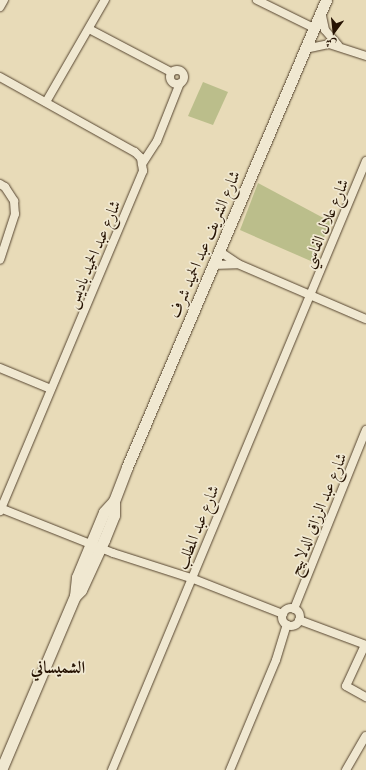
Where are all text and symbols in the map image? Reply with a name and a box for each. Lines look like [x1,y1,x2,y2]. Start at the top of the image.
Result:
north arrow [314,12,354,52]
text: ش [324,34,338,53]
street label: شارع الشريف عبد الحميد شرف [164,167,244,321]
street label: شارع علال الفاسي [298,176,352,270]
street label: شارع عبد الحميد باديس [62,197,124,311]
street label: شارع عبد الرزاق الدلابيح [284,450,350,578]
street label: شارع عبد المطلب [171,482,223,572]
district label: الشميساني [31,657,85,677]

